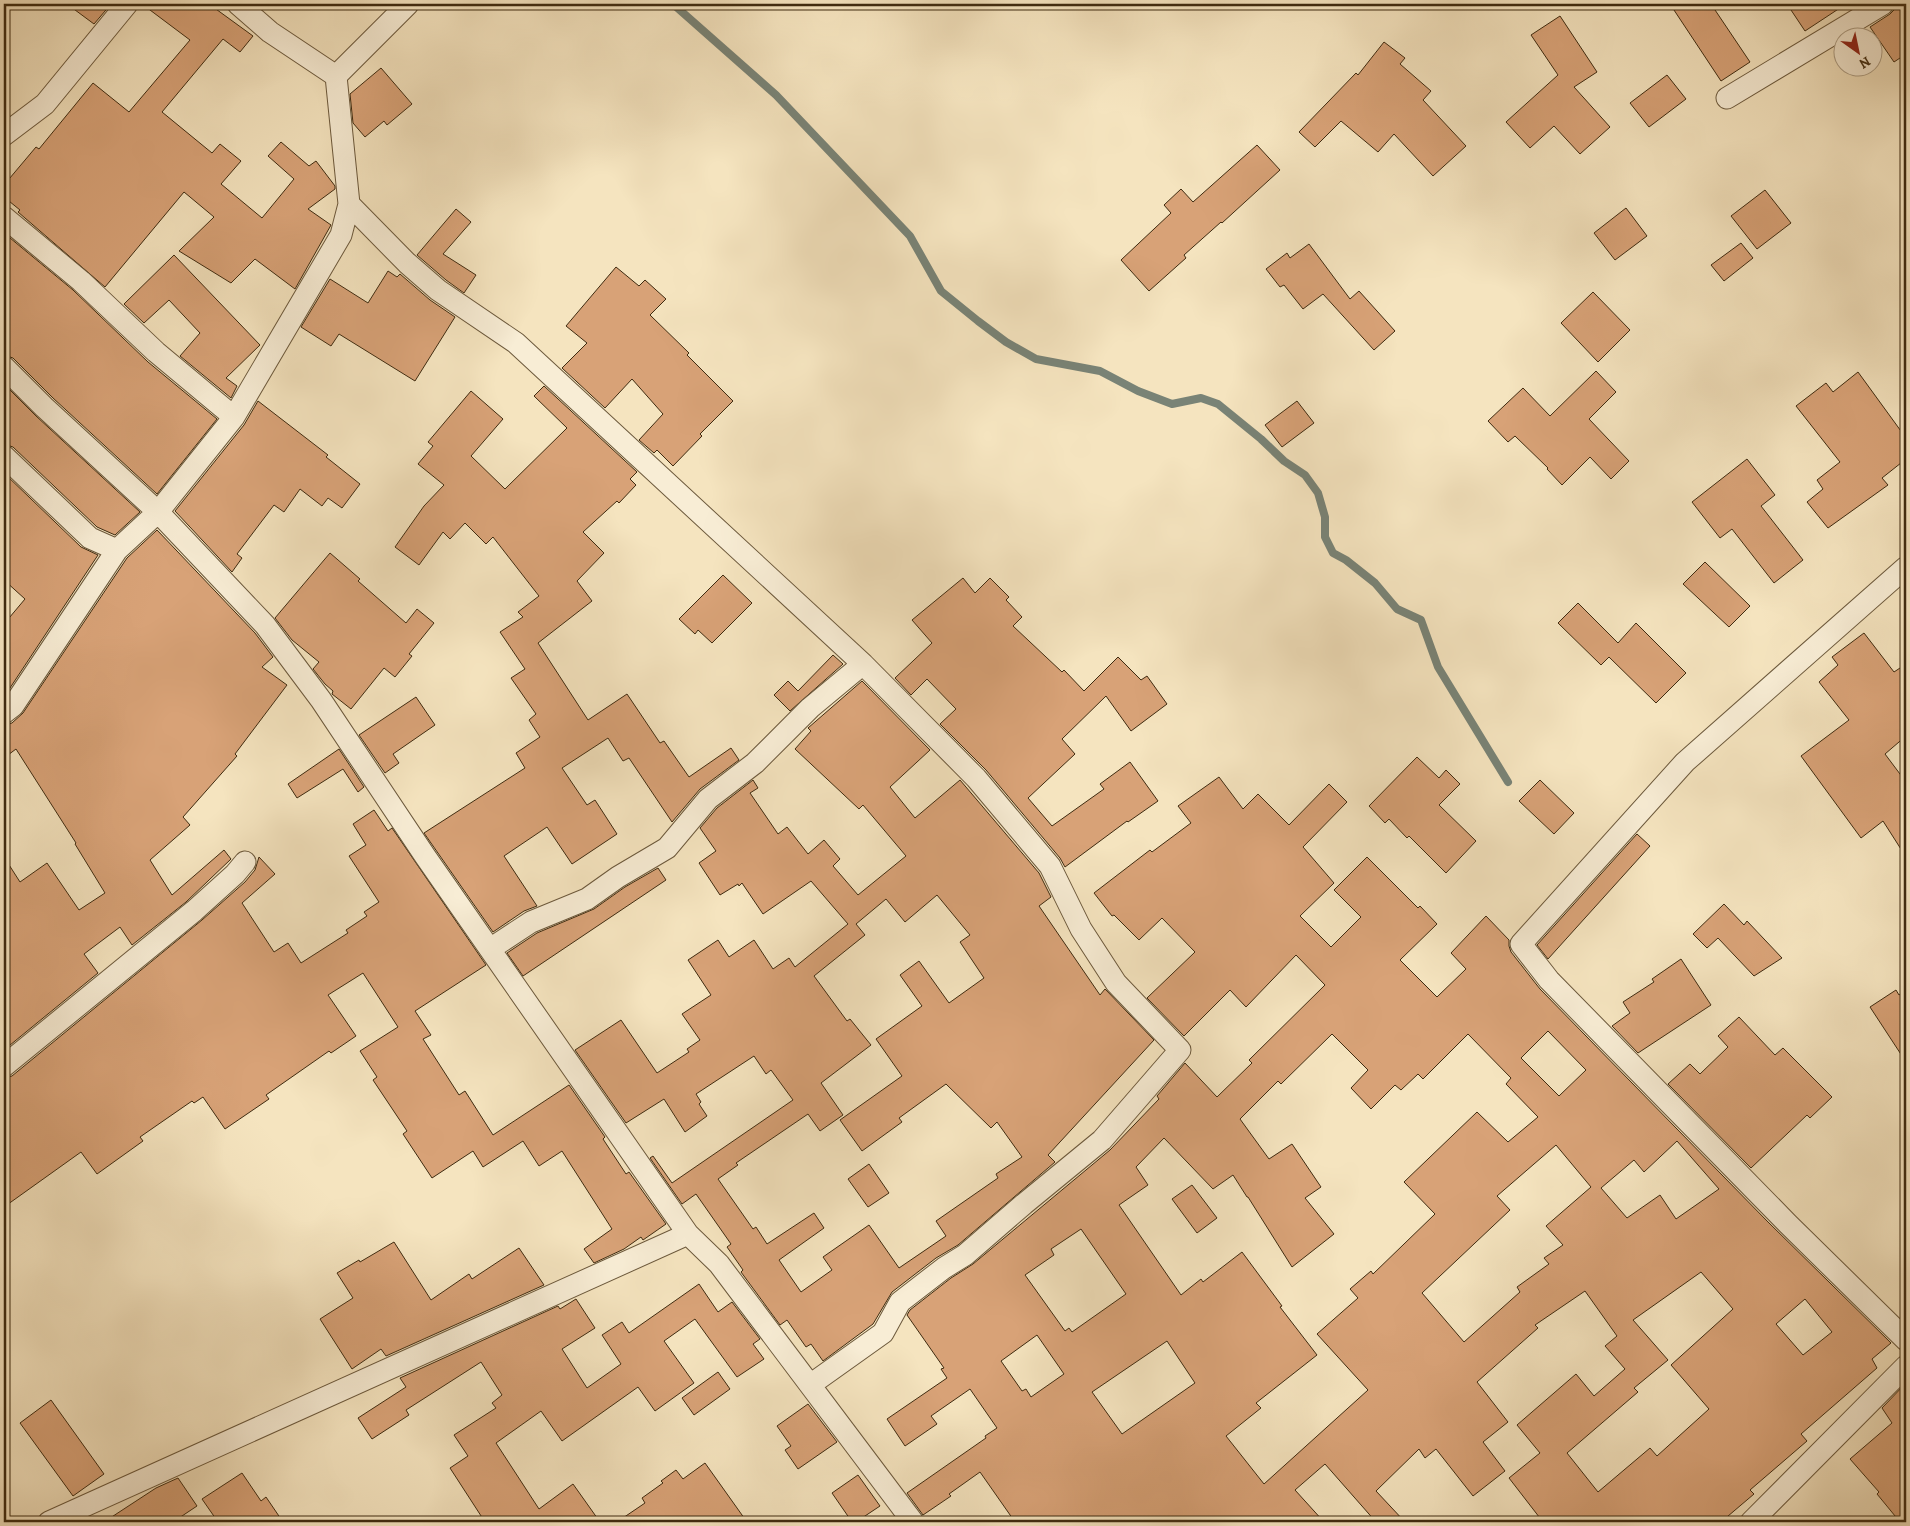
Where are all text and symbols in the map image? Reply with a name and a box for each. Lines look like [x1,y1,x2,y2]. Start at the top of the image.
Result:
north arrow [1832,28,1882,78]
text: N [1855,52,1874,73]

